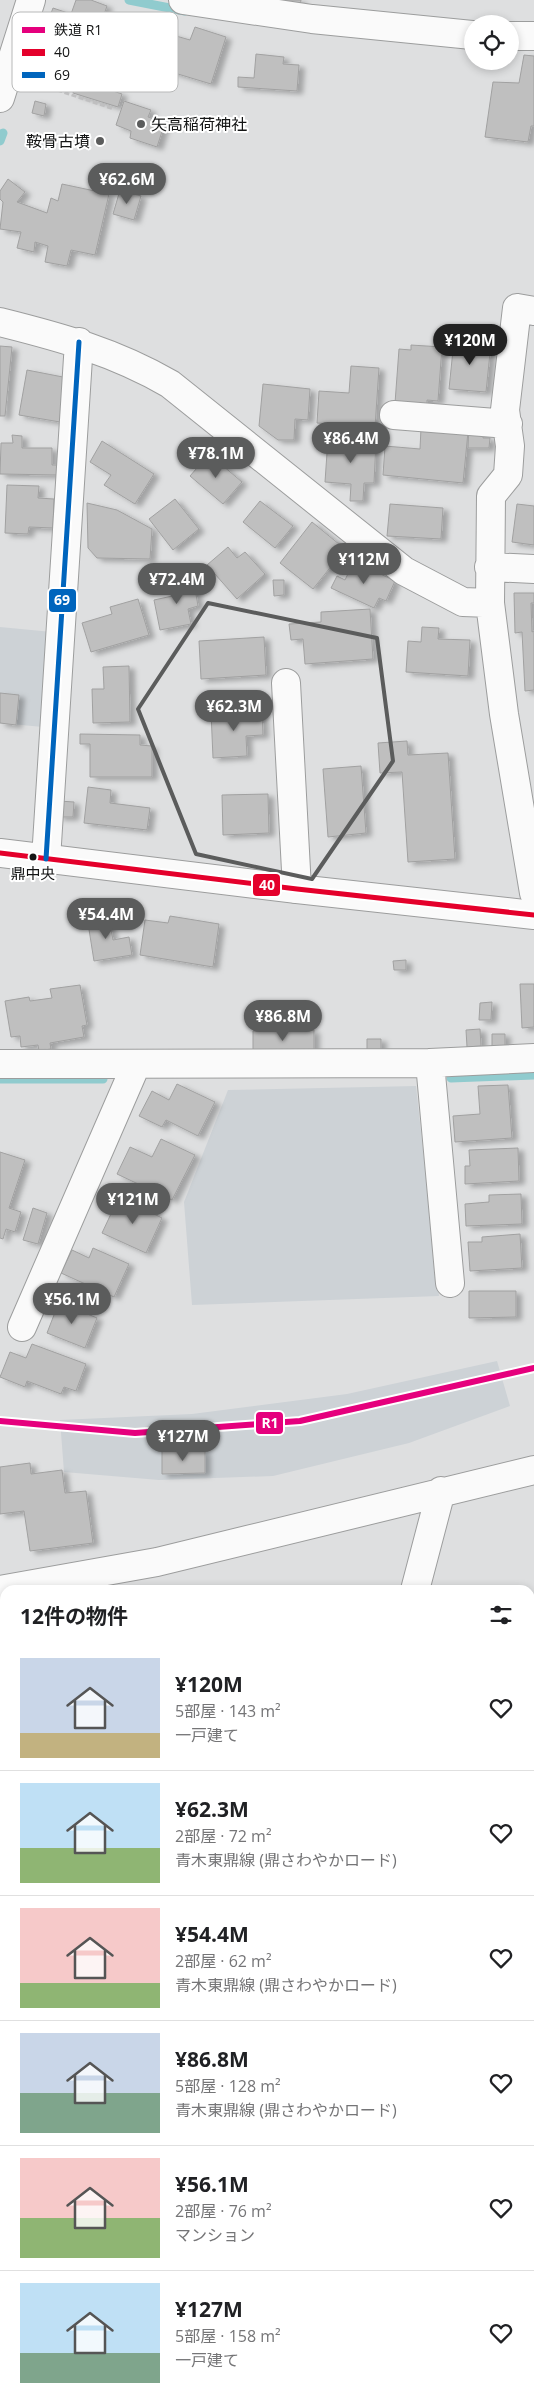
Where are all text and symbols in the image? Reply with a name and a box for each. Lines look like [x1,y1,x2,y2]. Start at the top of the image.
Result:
legend [12,12,178,92]
map controls [464,15,519,70]
button: locate [464,15,519,70]
text: 鉄道 R1 [54,20,102,39]
text: 40 [54,42,70,61]
text: 69 [54,65,70,84]
place label: 矢高稲荷神社 [151,113,247,135]
marker: 矢高稲荷神社 [135,118,147,130]
place label: 鞍骨古墳 [26,130,90,152]
marker: 鞍骨古墳 [94,135,106,147]
pin: ¥62.6M [86,162,168,205]
text: ¥62.6M [99,168,155,190]
pin: ¥120M [435,324,505,366]
text: ¥120M [444,329,496,351]
pin: ¥86.4M [310,422,392,464]
text: ¥86.4M [323,427,379,449]
pin: ¥78.1M [175,436,257,479]
text: ¥78.1M [188,442,244,464]
pin: ¥112M [329,542,399,585]
text: ¥112M [338,548,390,570]
pin: ¥72.4M [136,562,218,605]
text: ¥72.4M [149,568,205,590]
line badge: 69 [48,588,77,613]
text: 69 [54,590,70,609]
pin: ¥62.3M [193,690,275,732]
text: ¥62.3M [206,695,262,717]
marker: 鼎中央 [28,852,38,862]
place label: 鼎中央 [10,863,56,883]
line badge: 40 [252,873,281,897]
text: 40 [259,875,275,894]
pin: ¥54.4M [65,898,147,940]
text: ¥54.4M [78,903,134,925]
pin: ¥86.8M [242,1000,324,1042]
text: ¥86.8M [255,1005,311,1027]
pin: ¥121M [98,1182,168,1225]
text: ¥121M [107,1188,159,1210]
pin: ¥56.1M [31,1282,113,1325]
text: ¥56.1M [44,1288,100,1310]
line badge: R1 [255,1411,284,1435]
text: R1 [261,1413,279,1432]
pin: ¥127M [148,1420,218,1462]
text: ¥127M [157,1425,209,1447]
icon: filters [487,1601,515,1629]
text: 12件の物件 [20,1602,128,1630]
text: ¥120M [175,1670,243,1698]
icon: home [60,1678,120,1738]
icon: heart [487,1694,515,1722]
text: 5部屋 · 143 m² [175,1700,281,1722]
text: 一戸建て [175,1724,239,1746]
text: ¥62.3M [175,1795,249,1823]
icon: home [60,1803,120,1863]
icon: heart [487,1819,515,1847]
text: 2部屋 · 72 m² [175,1825,272,1847]
text: 青木東鼎線 (鼎さわやかロード) [175,1849,397,1871]
text: ¥54.4M [175,1920,249,1948]
icon: home [60,1928,120,1988]
icon: heart [487,1944,515,1972]
text: 2部屋 · 62 m² [175,1950,272,1972]
text: 青木東鼎線 (鼎さわやかロード) [175,1974,397,1996]
text: ¥86.8M [175,2045,249,2073]
icon: home [60,2053,120,2113]
icon: heart [487,2069,515,2097]
text: 5部屋 · 128 m² [175,2075,281,2097]
text: 青木東鼎線 (鼎さわやかロード) [175,2099,397,2121]
text: ¥56.1M [175,2170,249,2198]
icon: home [60,2178,120,2238]
icon: heart [487,2194,515,2222]
text: 2部屋 · 76 m² [175,2200,272,2222]
text: マンション [175,2224,255,2246]
text: ¥127M [175,2295,243,2323]
icon: home [60,2303,120,2363]
icon: heart [487,2319,515,2347]
text: 5部屋 · 158 m² [175,2325,281,2347]
text: 一戸建て [175,2349,239,2371]

